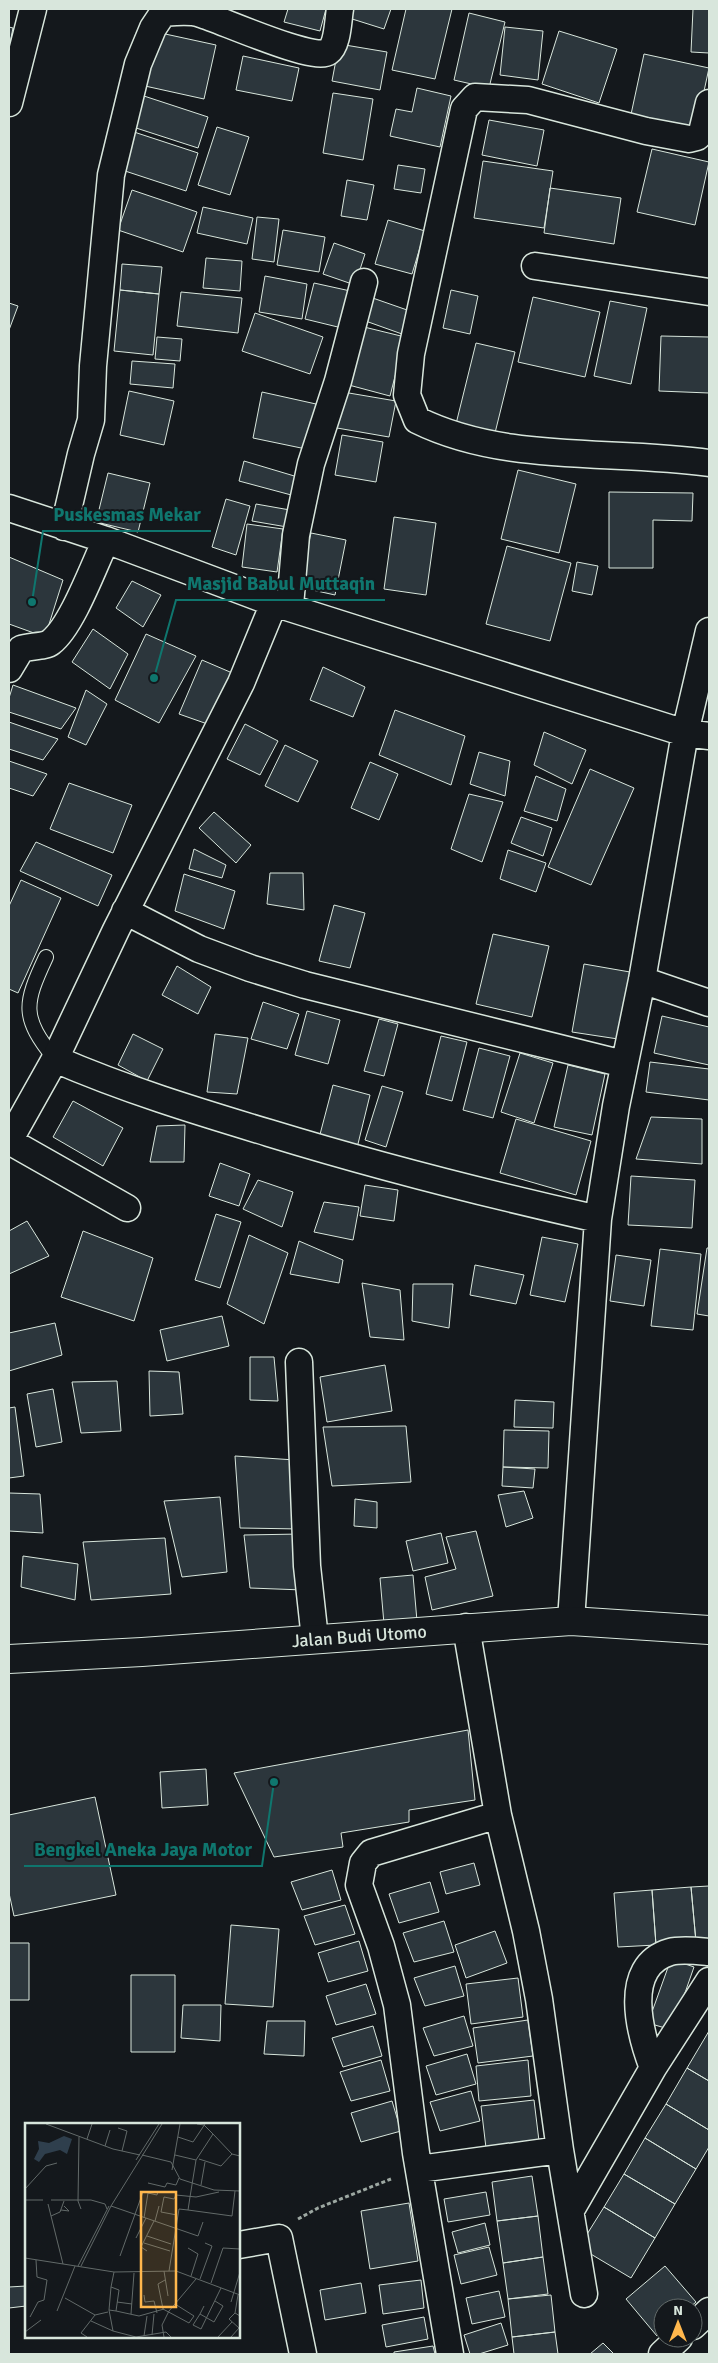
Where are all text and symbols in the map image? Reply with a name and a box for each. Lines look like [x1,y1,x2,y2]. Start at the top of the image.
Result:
callout: Puskesmas Mekar [43,497,211,531]
text: Puskesmas Mekar [53,503,201,527]
callout: Masjid Babul Muttaqin [176,566,385,600]
text: Masjid Babul Muttaqin [187,572,375,596]
street label: Jalan Budi Utomo [291,1620,428,1652]
callout: Bengkel Aneka Jaya Motor [24,1832,262,1866]
text: Bengkel Aneka Jaya Motor [34,1838,252,1862]
inset map [25,2123,240,2338]
north arrow [653,2298,703,2348]
text: N [673,2302,683,2319]

